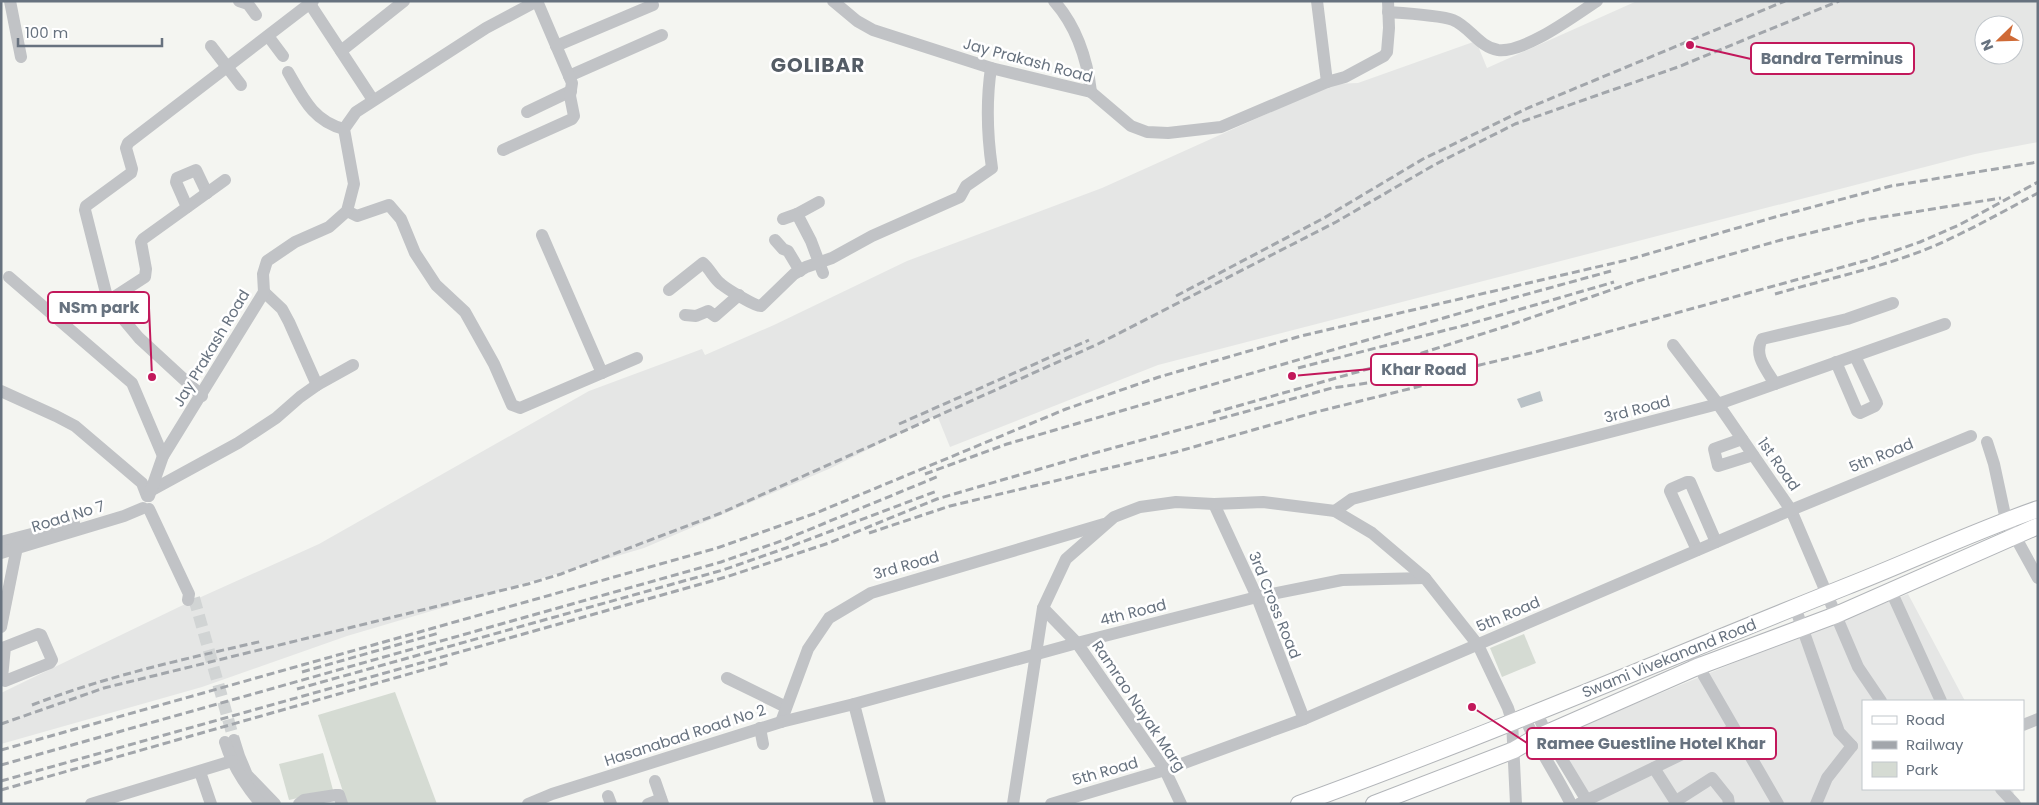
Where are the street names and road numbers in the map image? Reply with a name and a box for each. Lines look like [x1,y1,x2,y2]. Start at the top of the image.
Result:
street label: Jay Prakash Road [961,33,1095,87]
street label: Jay Prakash Road [168,285,254,411]
street label: 3rd Road [1602,390,1672,428]
street label: 1st Road [1753,433,1805,495]
street label: 5th Road [1846,433,1916,477]
street label: Road No 7 [29,495,107,537]
street label: 3rd Road [871,546,941,584]
street label: 3rd Cross Road [1244,548,1306,662]
street label: 5th Road [1473,591,1543,637]
street label: 4th Road [1098,594,1168,630]
street label: Swami Vivekanand Road [1579,613,1759,703]
street label: Ramrao Nayak Marg [1087,636,1191,776]
street label: Hasanabad Road No 2 [602,699,768,771]
street label: 5th Road [1070,752,1140,790]

